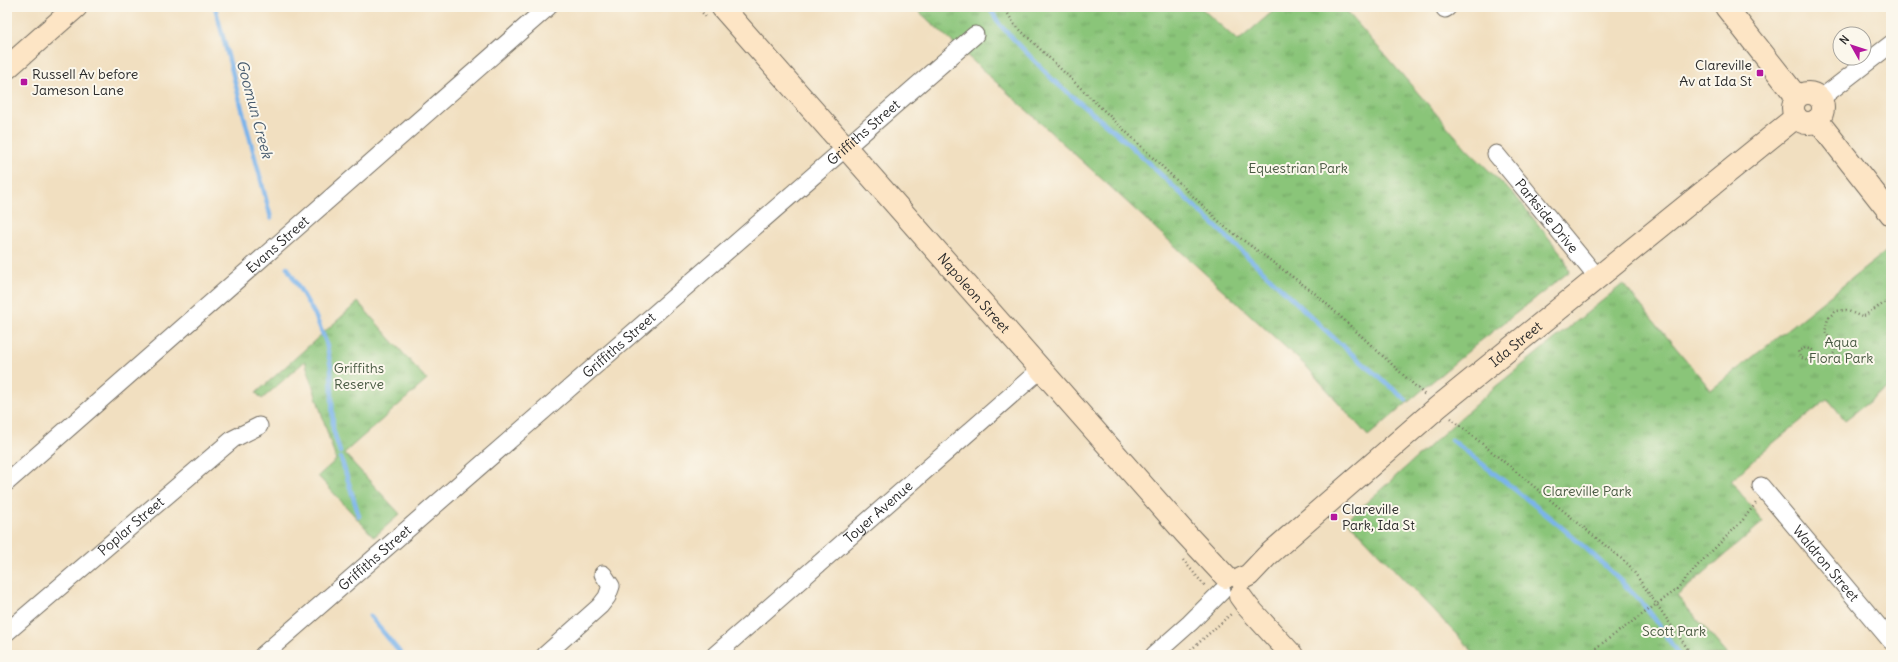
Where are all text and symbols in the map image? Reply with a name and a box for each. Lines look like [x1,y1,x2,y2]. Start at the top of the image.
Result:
north arrow [1832,26,1872,66]
text: N [1836,32,1852,47]
place label: Clareville Av at Ida St [1679,56,1752,90]
water label: Goomun Creek [233,58,278,162]
place label: Russell Av before Jameson Lane [32,65,138,99]
marker: Clareville Av at Ida St [1755,68,1765,78]
marker: Russell Av before Jameson Lane [19,77,29,87]
street label: Griffiths Street [823,95,904,169]
park label: Equestrian Park [1248,159,1348,177]
street label: Parkside Drive [1511,175,1582,257]
street label: Evans Street [242,212,313,277]
street label: Napoleon Street [934,249,1014,337]
street label: Griffiths Street [579,308,659,382]
street label: Ida Street [1486,317,1546,371]
park label: Aqua Flora Park [1809,333,1873,367]
park label: Griffiths Reserve [334,359,384,393]
street label: Toyer Avenue [840,477,916,547]
park label: Clareville Park [1542,482,1632,500]
street label: Poplar Street [94,493,168,559]
place label: Clareville Park, Ida St [1342,500,1415,534]
marker: Clareville Park, Ida St [1329,512,1339,522]
street label: Griffiths Street [334,521,415,595]
street label: Waldron Street [1789,522,1863,605]
park label: Scott Park [1642,622,1706,640]

